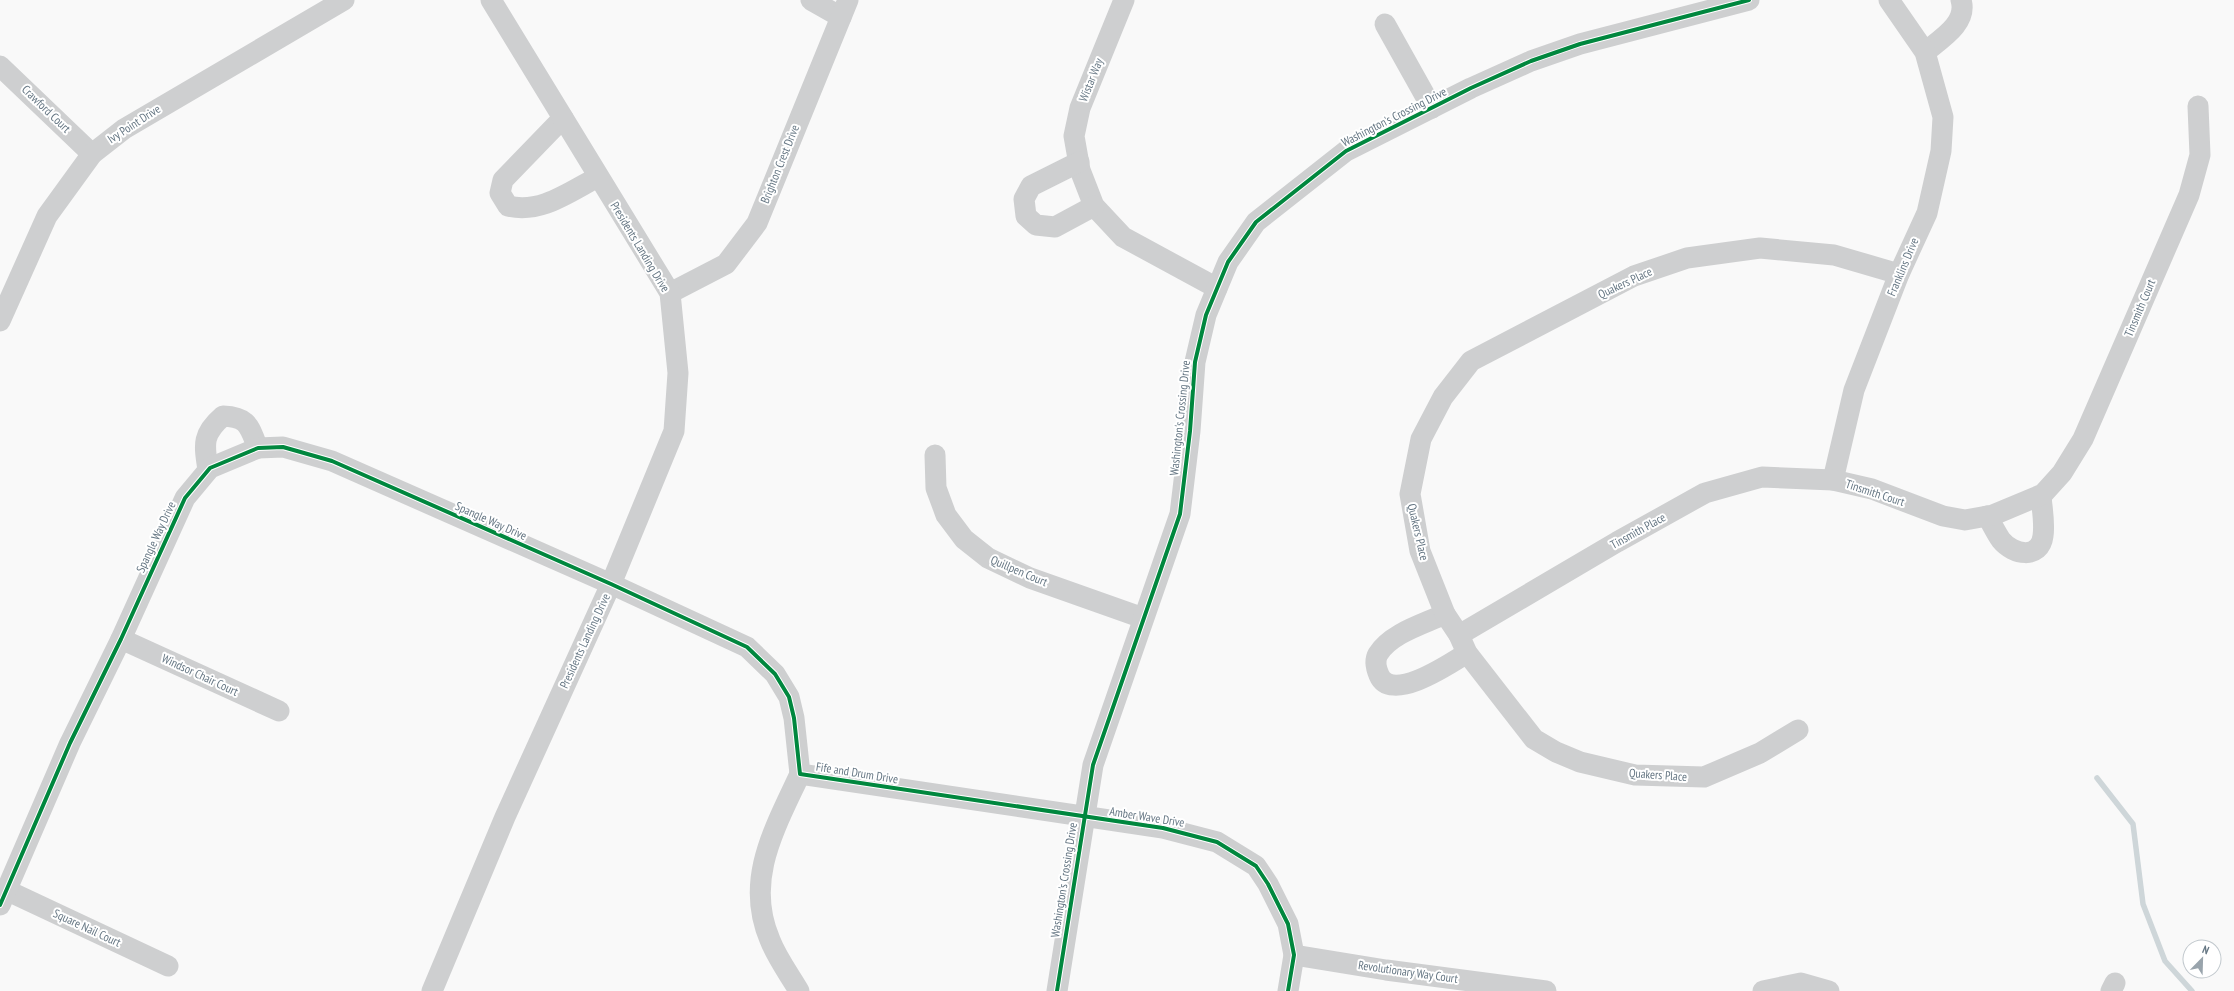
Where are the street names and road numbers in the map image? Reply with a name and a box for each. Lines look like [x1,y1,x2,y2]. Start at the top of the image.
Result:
street label: Wistar Way [1075,55,1106,104]
street label: Crawford Court [19,82,74,136]
street label: Washington's Crossing Drive [1339,84,1449,150]
street label: Ivy Point Drive [104,101,163,146]
street label: Brighton Crest Drive [757,122,802,205]
street label: Presidents Landing Drive [608,199,673,295]
street label: Franklins Drive [1884,235,1922,298]
street label: Quakers Place [1595,263,1654,302]
street label: Tinsmith Court [2121,276,2159,339]
street label: Washington's Crossing Drive [1166,359,1193,476]
street label: Tinsmith Court [1844,476,1907,509]
street label: Spangle Way Drive [453,498,529,543]
street label: Spangle Way Drive [133,499,179,575]
street label: Quakers Place [1405,502,1432,562]
street label: Tinsmith Place [1608,509,1668,552]
street label: Quillpen Court [988,552,1051,590]
street label: Presidents Landing Drive [556,591,613,691]
street label: Windsor Chair Court [160,650,241,699]
street label: Fife and Drum Drive [815,759,899,786]
street label: Quakers Place [1629,765,1688,784]
street label: Amber Wave Drive [1109,803,1186,830]
street label: Washington's Crossing Drive [1047,821,1080,938]
street label: Square Nail Court [51,905,124,950]
street label: Revolutionary Way Court [1357,957,1460,986]

